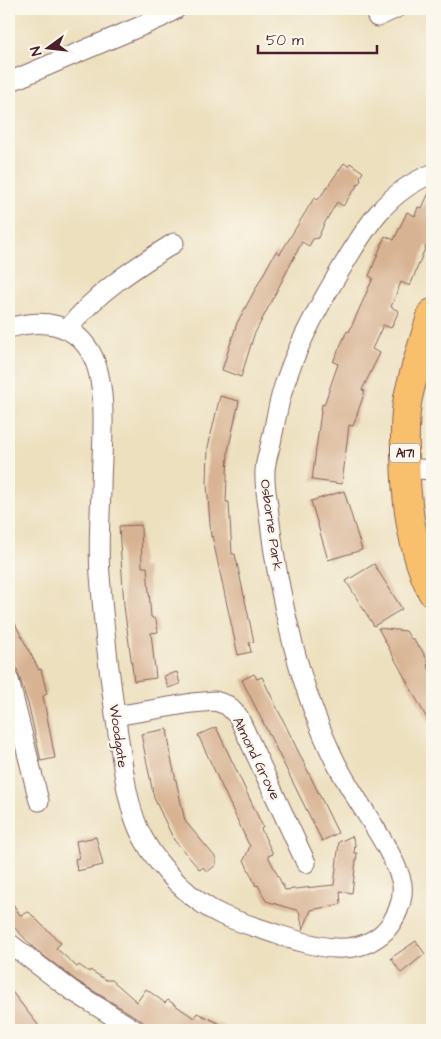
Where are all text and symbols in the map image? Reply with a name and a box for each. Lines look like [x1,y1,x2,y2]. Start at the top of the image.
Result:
north arrow [22,22,72,72]
scale bar [258,22,377,54]
text: 50 m [266,30,304,51]
text: N [26,44,47,58]
road number: A171 [390,443,420,462]
street label: Osborne Park [255,478,287,573]
street label: Woodgate [104,703,132,769]
street label: Almond Grove [227,714,285,804]

